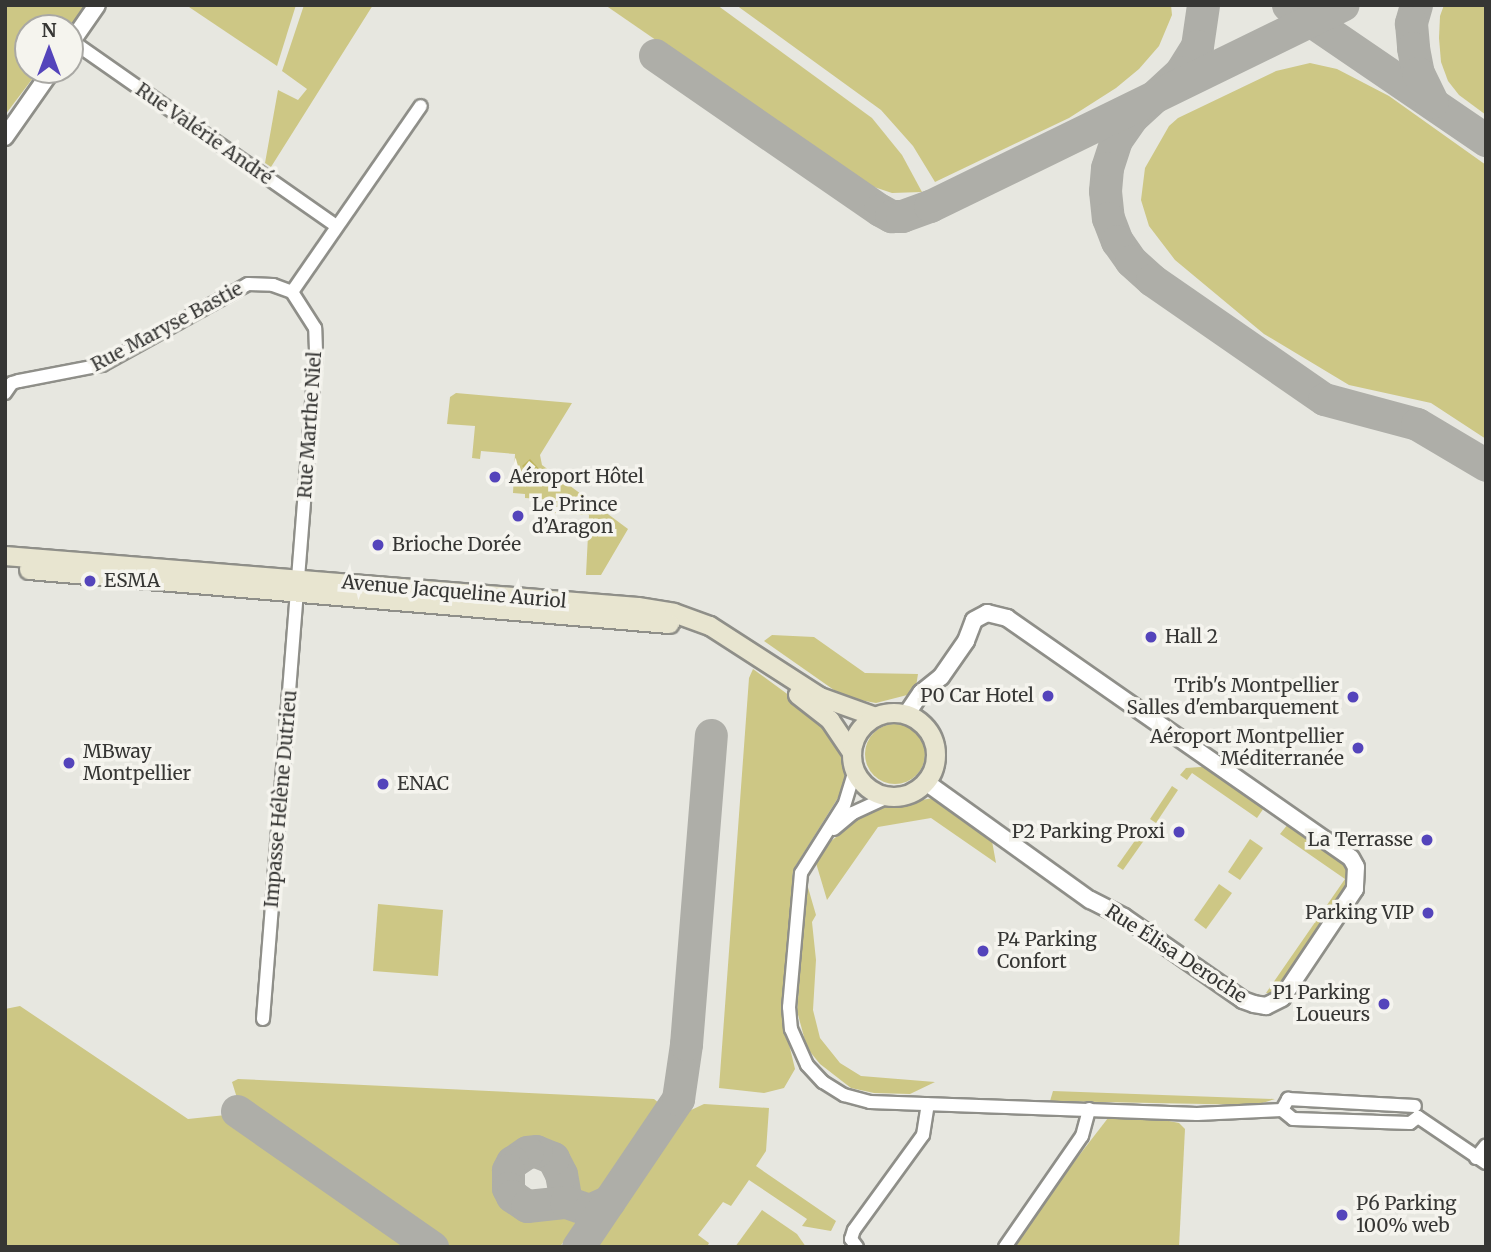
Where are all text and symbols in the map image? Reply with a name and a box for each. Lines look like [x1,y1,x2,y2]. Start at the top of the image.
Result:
north arrow [14,14,84,84]
text: N [41,18,57,42]
street label: Rue Valérie André [131,78,277,190]
street label: Rue Maryse Bastie [87,277,247,377]
street label: Rue Marthe Niel [293,351,327,499]
place label: Aéroport Hôtel [509,466,644,488]
marker: Aéroport Hôtel [487,469,503,485]
place label: Le Prince d’Aragon [532,494,617,538]
marker: Le Prince d’Aragon [510,508,526,524]
place label: Brioche Dorée [392,534,521,556]
marker: Brioche Dorée [370,537,386,553]
place label: ESMA [104,570,160,592]
street label: Avenue Jacqueline Auriol [341,571,567,613]
marker: ESMA [82,573,98,589]
place label: Hall 2 [1165,626,1218,648]
marker: Hall 2 [1143,629,1159,645]
place label: Trib's Montpellier Salles d'embarquement [1127,675,1339,719]
place label: P0 Car Hotel [920,685,1034,707]
marker: P0 Car Hotel [1040,688,1056,704]
street label: Impasse Hélène Dutrieu [260,689,302,909]
marker: Trib's Montpellier Salles d'embarquement [1345,689,1361,705]
place label: Aéroport Montpellier Méditerranée [1150,726,1344,770]
marker: Aéroport Montpellier Méditerranée [1350,740,1366,756]
place label: MBway Montpellier [83,741,191,785]
marker: MBway Montpellier [61,755,77,771]
place label: ENAC [397,773,449,795]
marker: ENAC [375,776,391,792]
place label: P2 Parking Proxi [1012,821,1165,843]
marker: P2 Parking Proxi [1171,824,1187,840]
place label: La Terrasse [1308,829,1413,851]
marker: La Terrasse [1419,832,1435,848]
street label: Rue Élisa Deroche [1101,900,1251,1008]
place label: Parking VIP [1305,902,1414,924]
marker: Parking VIP [1420,905,1436,921]
place label: P4 Parking Confort [997,929,1097,973]
marker: P4 Parking Confort [975,943,991,959]
place label: P1 Parking Loueurs [1272,982,1370,1026]
marker: P1 Parking Loueurs [1376,996,1392,1012]
place label: P6 Parking 100% web [1356,1193,1457,1237]
marker: P6 Parking 100% web [1334,1207,1350,1223]

